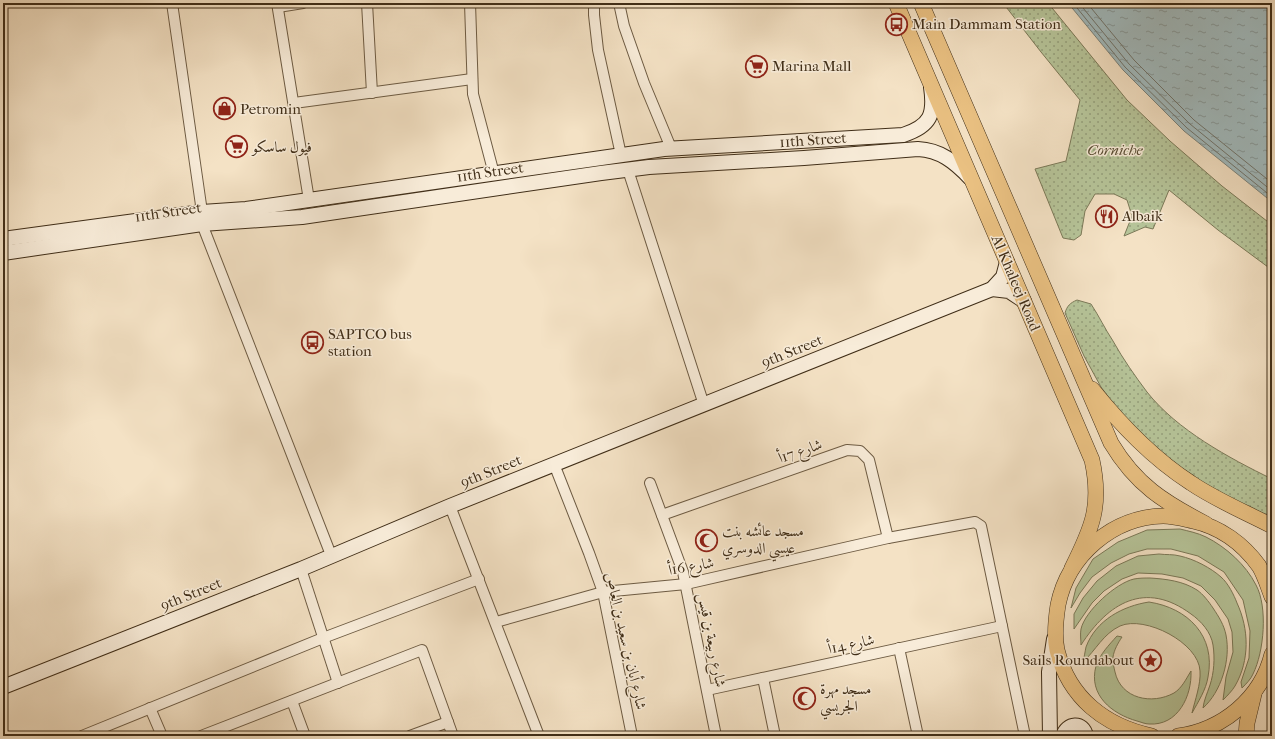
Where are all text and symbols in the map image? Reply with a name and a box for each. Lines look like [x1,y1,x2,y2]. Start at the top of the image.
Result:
bus stop icon: Main Dammam Station [884,11,910,37]
place label: Main Dammam Station [912,15,1061,33]
supermarket icon: Marina Mall [744,53,770,79]
place label: Marina Mall [772,57,851,75]
shop icon: Petromin [211,96,237,122]
place label: Petromin [240,100,301,118]
street label: 11th Street [779,129,848,151]
supermarket icon: فيول ساسكو [224,134,250,160]
place label: فيول ساسكو [250,138,312,156]
park label: Corniche [1087,141,1144,159]
street label: 11th Street [455,158,525,186]
street label: 11th Street [133,198,203,226]
restaurant icon: Albaik [1094,203,1120,229]
place label: Albaik [1121,207,1163,225]
street label: Al Khaleej Road [987,231,1045,335]
place label: SAPTCO bus station [328,325,412,360]
bus stop icon: SAPTCO bus station [299,330,325,356]
street label: 9th Street [759,330,826,371]
street label: شارع 17أ [775,433,826,471]
street label: 9th Street [458,450,525,491]
place label: مسجد عائشه بنت عيسي الدوسري [722,522,804,562]
mosque icon: مسجد عائشه بنت عيسي الدوسري [694,527,720,553]
street label: شارع 16أ [666,551,716,583]
street label: شارع أبان بن سعيد بن العاص [598,570,653,712]
street label: 9th Street [158,573,225,614]
street label: شارع ربيعة بن قيس [690,591,730,689]
street label: شارع 14أ [826,628,877,662]
place icon: Sails Roundabout [1137,647,1163,673]
place label: Sails Roundabout [1022,651,1135,669]
place label: مسجد مهرة الجريسي [820,680,871,720]
mosque icon: مسجد مهرة الجريسي [792,685,818,711]

